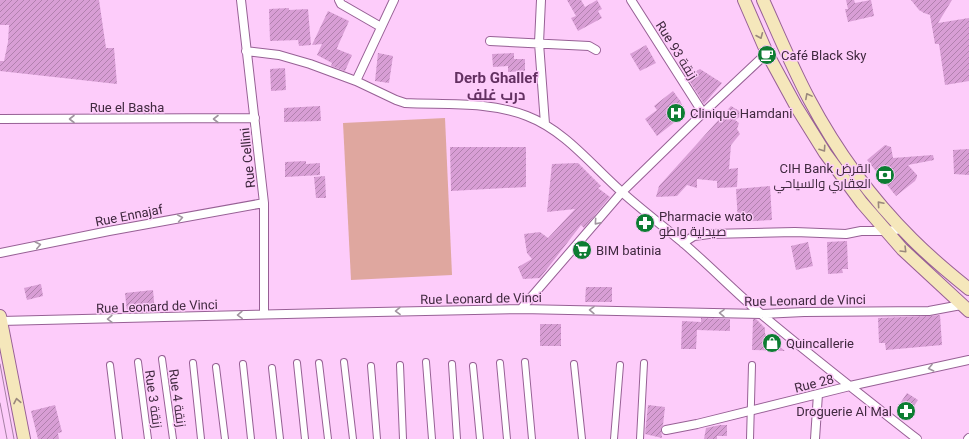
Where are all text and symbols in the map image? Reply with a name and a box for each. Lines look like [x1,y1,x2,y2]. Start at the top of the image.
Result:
street label: Rue 93 زنقة [653,18,700,82]
one-way arrow [755,32,763,39]
cafe icon: Café Black Sky [756,44,778,66]
place label: Café Black Sky [781,48,866,63]
district label: Derb Ghallef درب غلف [454,69,538,104]
one-way arrow [805,93,812,101]
street label: Rue el Basha [90,100,164,115]
hospital icon: Clinique Hamdani [665,102,687,124]
place label: Clinique Hamdani [690,106,792,121]
one-way arrow [213,114,219,123]
one-way arrow [69,115,75,123]
street label: Rue Cellini [237,127,258,189]
one-way arrow [818,145,825,152]
place label: CIH Bank القرض العقاري والسياحي [774,161,871,194]
bank icon: CIH Bank القرض العقاري والسياحي [874,164,896,186]
street label: Rue Ennajaf [94,201,165,229]
one-way arrow [878,201,885,209]
place label: Pharmacie wato صيدلية واطو [659,209,753,239]
pharmacy icon: Pharmacie wato صيدلية واطو [634,212,656,234]
one-way arrow [177,214,183,223]
one-way arrow [594,217,601,225]
supermarket icon: BIM batinia [571,239,593,261]
one-way arrow [35,242,41,250]
place label: BIM batinia [596,243,661,258]
one-way arrow [899,245,907,253]
street label: Rue Leonard de Vinci [420,290,542,307]
street label: Rue Leonard de Vinci [744,292,866,309]
street label: Rue Leonard de Vinci [96,297,218,316]
one-way arrow [589,306,595,315]
one-way arrow [395,307,401,315]
one-way arrow [719,309,725,317]
one-way arrow [237,311,243,319]
one-way arrow [107,315,113,323]
shop icon: Quincallerie [761,332,783,354]
place label: Quincallerie [786,336,854,351]
one-way arrow [928,364,934,372]
street label: Rue 4 زنقة [166,368,189,428]
street label: Rue 3 زنقة [142,369,165,429]
street label: Rue 28 [793,371,835,396]
one-way arrow [13,398,21,404]
pharmacy icon: Droguerie Al Mal [895,400,917,422]
place label: Droguerie Al Mal [796,404,892,419]

